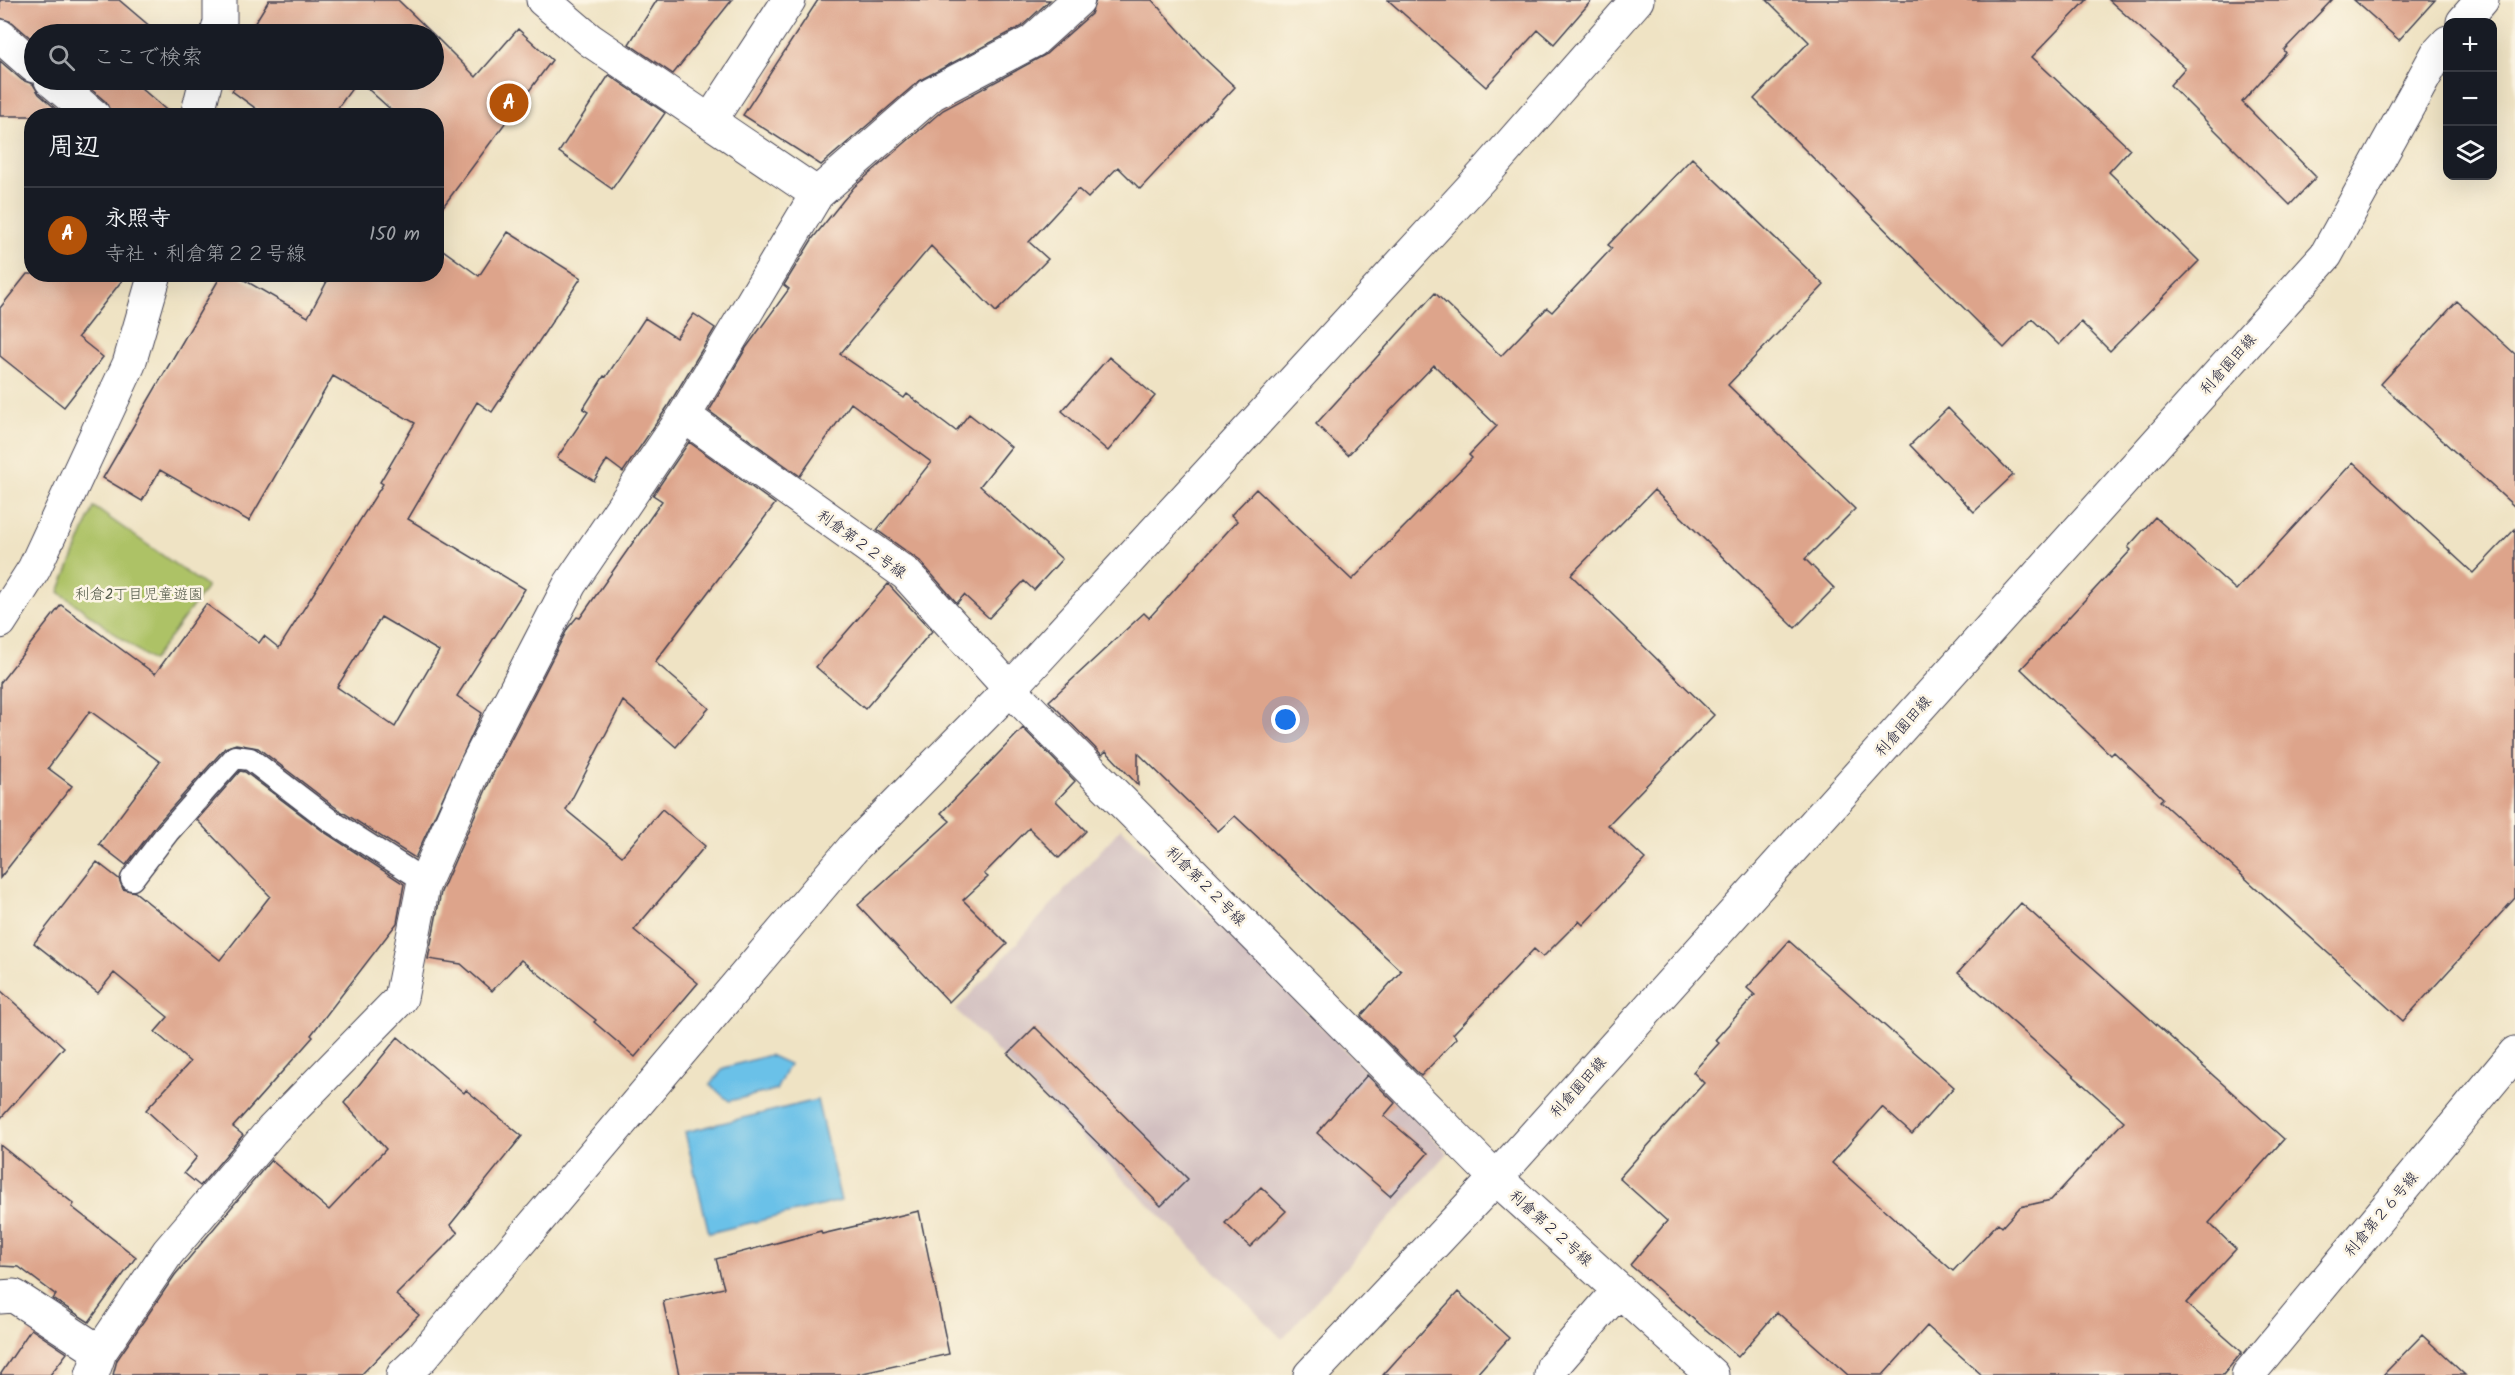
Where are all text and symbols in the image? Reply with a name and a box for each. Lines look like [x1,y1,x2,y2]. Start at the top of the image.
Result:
map controls [2443,18,2497,180]
button: + [2443,18,2497,72]
search box [24,24,444,90]
icon: search [45,41,78,74]
text: ここで検索 [93,41,203,76]
button: − [2443,72,2497,126]
pin: A [490,80,528,126]
button: layers [2443,126,2497,180]
text: 周辺 [48,127,100,169]
text: 永照寺 [105,202,171,237]
text: A [61,219,74,251]
text: 150 m [369,219,420,251]
text: 寺社 · 利倉第２２号線 [105,239,306,271]
street label: 利倉園田線 [2195,329,2263,401]
street label: 利倉第２２号線 [812,504,911,585]
park label: 利倉2丁目児童遊園 [75,583,203,607]
street label: 利倉園田線 [1870,691,1938,763]
your location [1271,705,1300,734]
street label: 利倉第２２号線 [1160,841,1251,932]
street label: 利倉園田線 [1545,1052,1613,1124]
street label: 利倉第２６号線 [2339,1167,2425,1263]
street label: 利倉第２２号線 [1503,1185,1597,1273]

